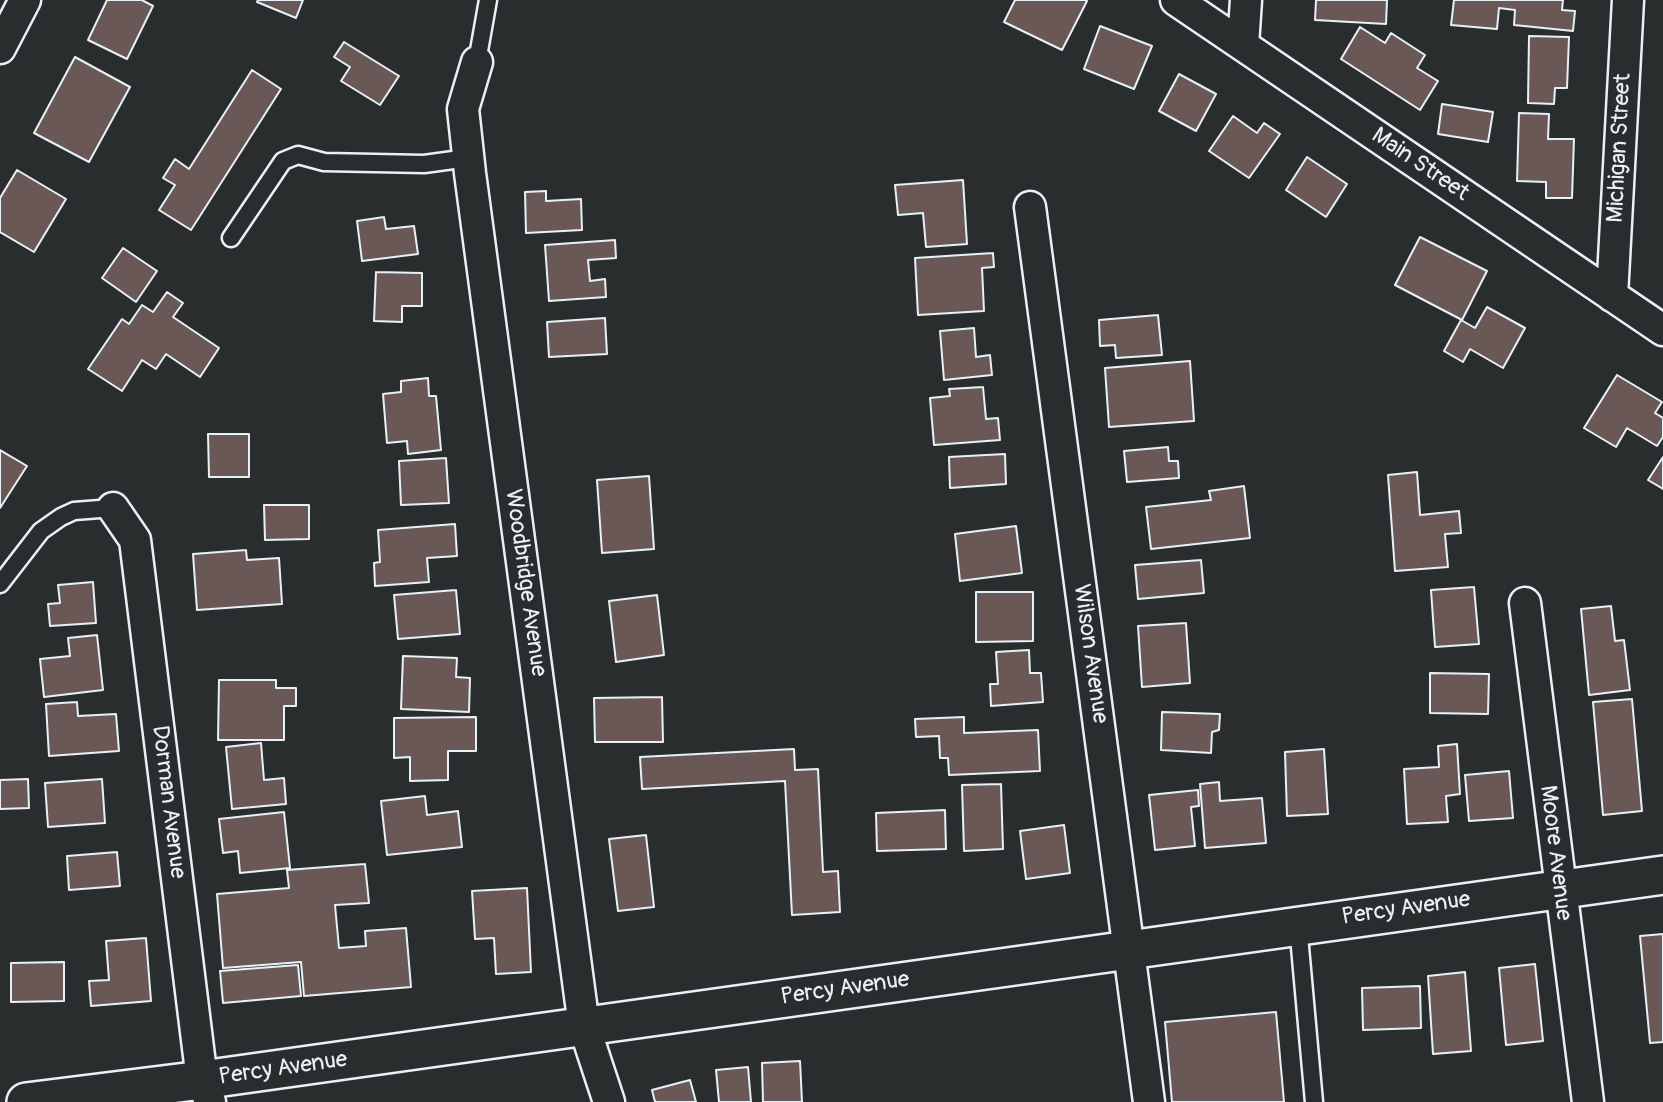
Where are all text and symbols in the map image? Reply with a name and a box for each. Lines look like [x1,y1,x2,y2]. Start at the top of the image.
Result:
street label: Michigan Street [1602,73,1638,223]
street label: Main Street [1366,122,1474,208]
street label: Woodbridge Avenue [498,488,552,678]
street label: Wilson Avenue [1067,583,1113,725]
street label: Dorman Avenue [145,724,191,880]
street label: Moore Avenue [1533,784,1577,922]
street label: Percy Avenue [1340,886,1472,932]
street label: Percy Avenue [779,966,911,1012]
street label: Percy Avenue [217,1046,349,1092]

